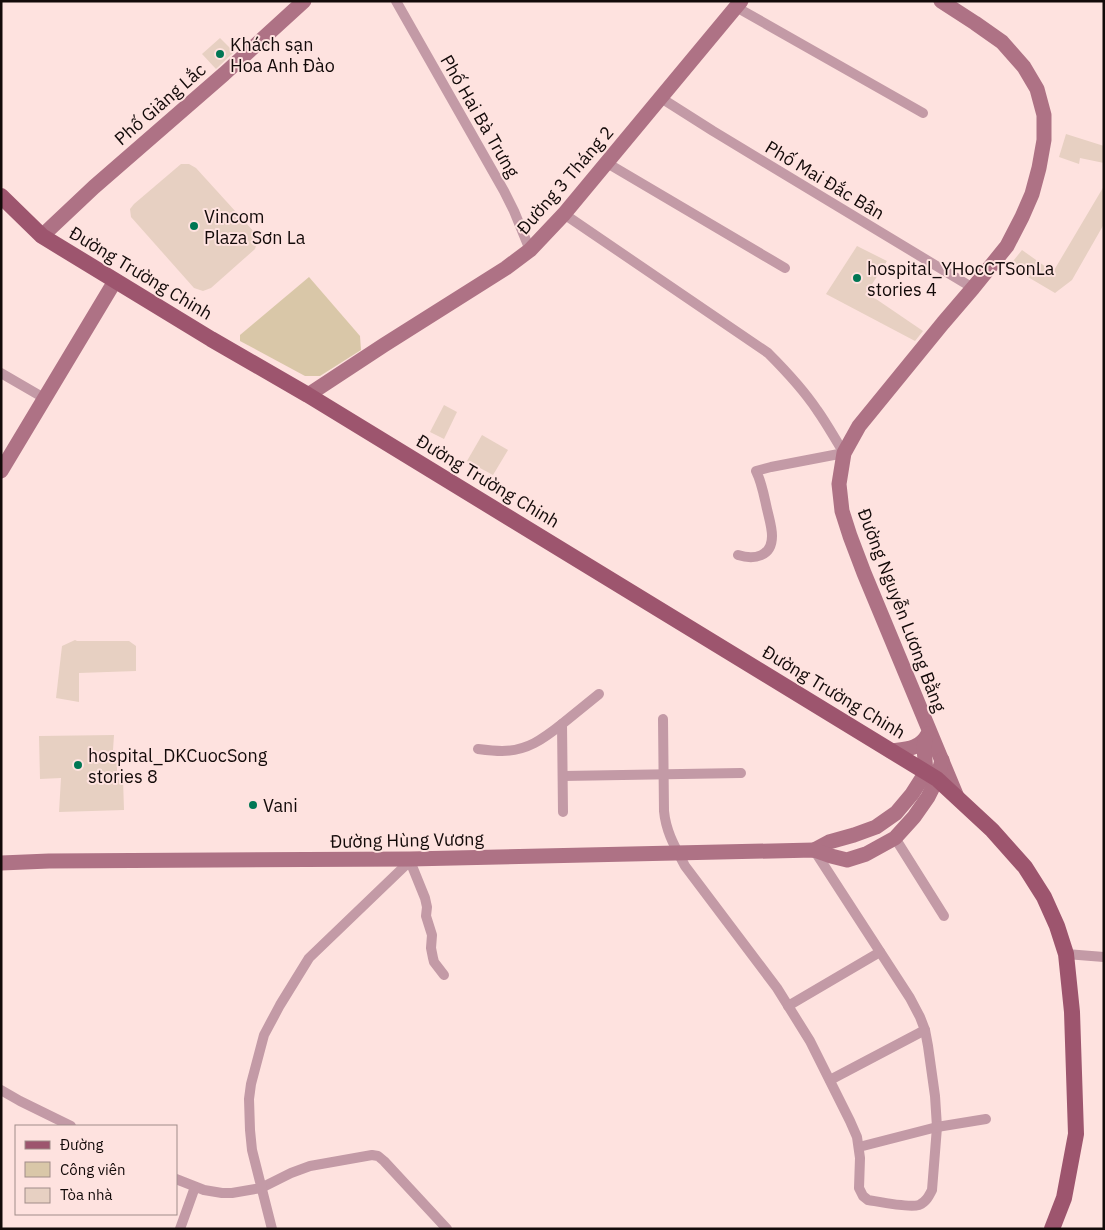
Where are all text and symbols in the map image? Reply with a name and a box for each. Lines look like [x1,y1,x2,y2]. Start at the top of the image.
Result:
place label: Khách sạn Hoa Anh Đào [230,33,335,77]
marker: Khách sạn Hoa Anh Đào [214,48,226,60]
street label: Phố Hai Bà Trưng [435,50,525,182]
street label: Phố Giảng Lắc [110,58,210,150]
street label: Đường 3 Tháng 2 [512,121,618,239]
street label: Phố Mai Đắc Bân [761,135,889,225]
place label: Vincom Plaza Sơn La [204,205,306,249]
marker: Vincom Plaza Sơn La [188,220,200,232]
street label: Đường Trường Chinh [65,221,217,325]
place label: hospital_YHocCTSonLa stories 4 [867,257,1055,301]
marker: hospital_YHocCTSonLa stories 4 [851,272,863,284]
street label: Đường Trường Chinh [412,429,564,533]
street label: Đường Nguyễn Lương Bằng [853,505,952,716]
street label: Đường Trường Chinh [758,640,910,744]
place label: hospital_DKCuocSong stories 8 [88,744,268,788]
marker: hospital_DKCuocSong stories 8 [72,759,84,771]
place label: Vani [263,794,298,817]
marker: Vani [247,799,259,811]
street label: Đường Hùng Vương [330,827,485,853]
legend [15,1125,178,1215]
text: Đường [60,1135,104,1154]
text: Công viên [60,1160,126,1179]
text: Tòa nhà [60,1185,113,1204]

